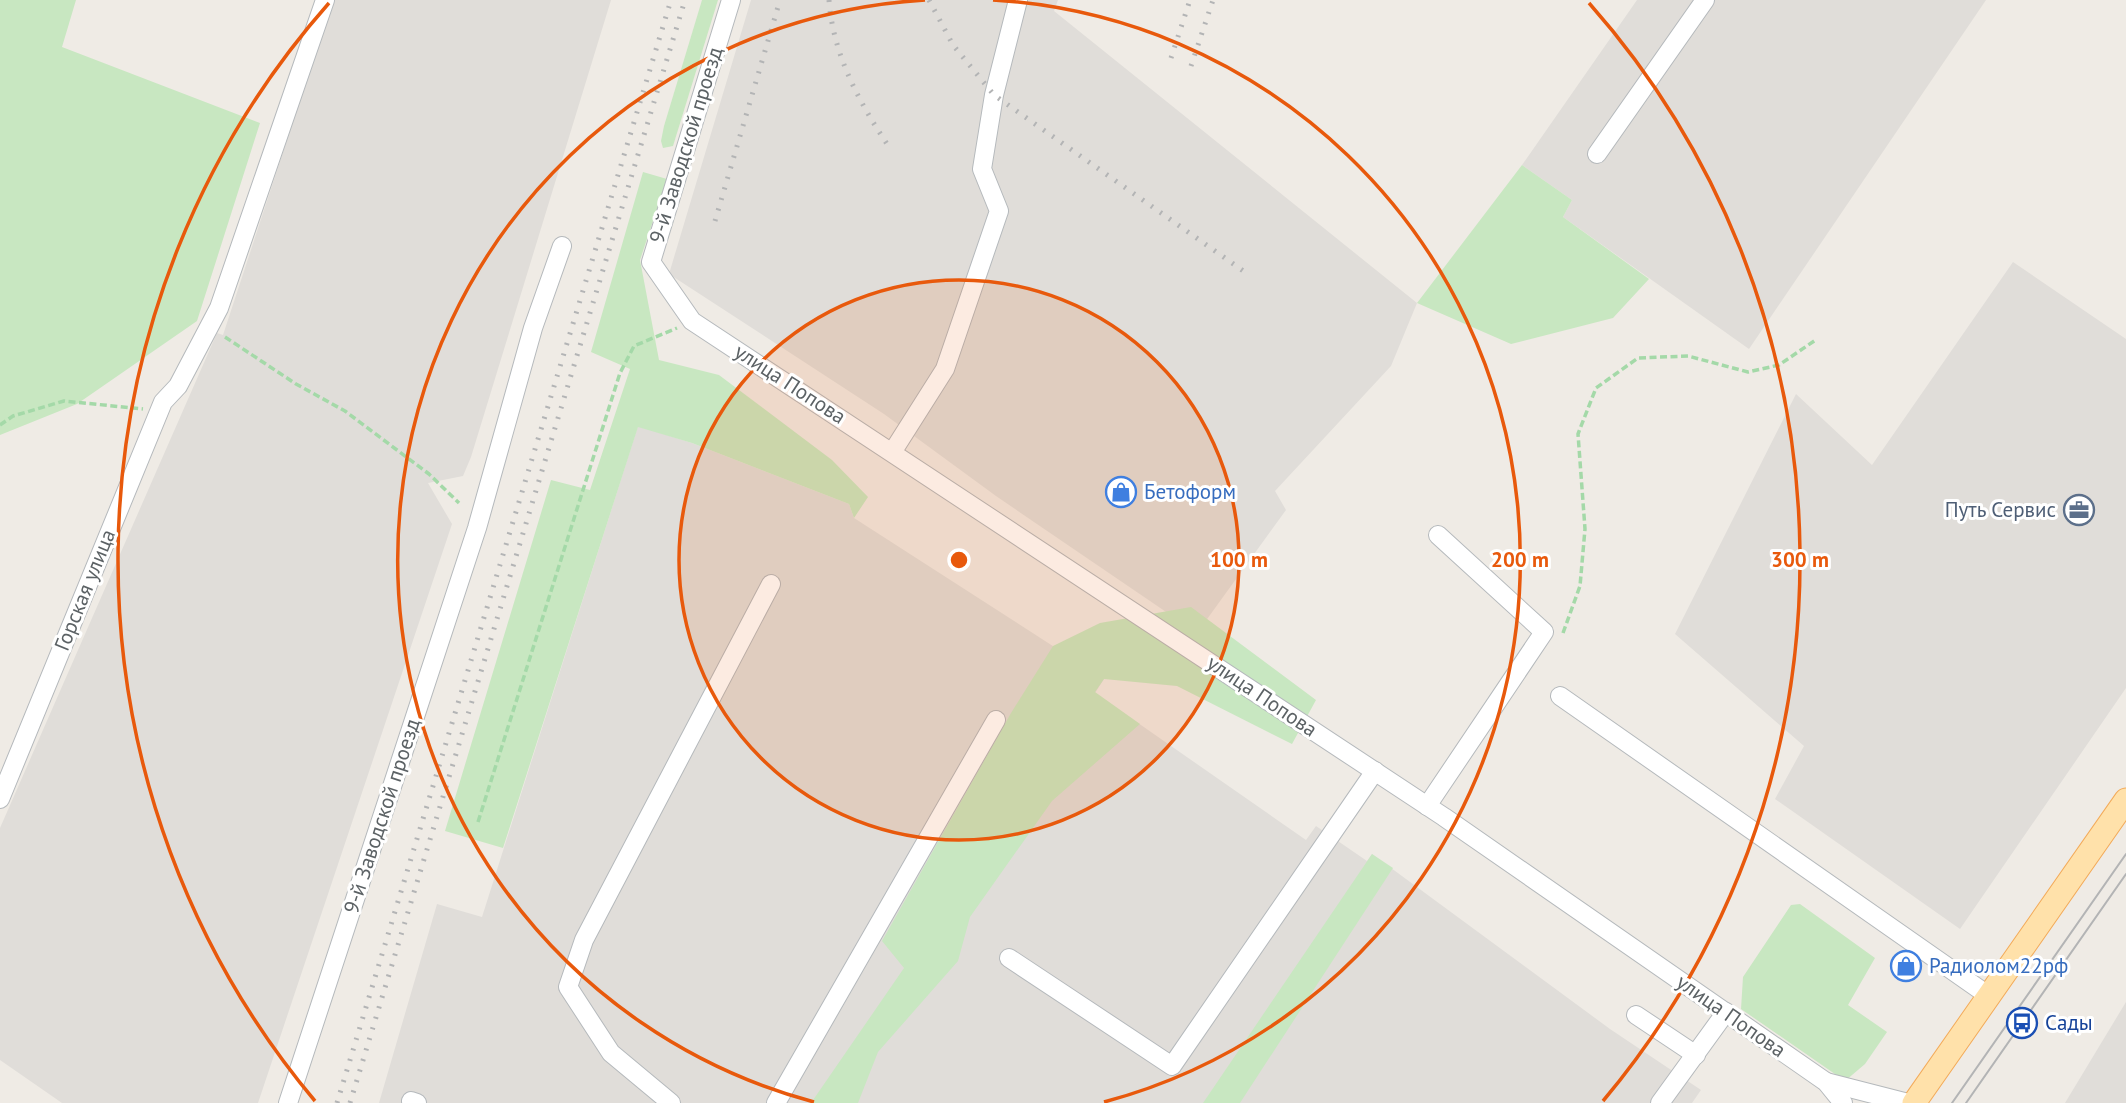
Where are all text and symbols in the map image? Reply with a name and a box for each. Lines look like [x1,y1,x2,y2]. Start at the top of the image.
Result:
street label: 9-й Заводской проезд [643,44,728,246]
street label: улица Попова [729,338,851,430]
shop icon: Бетоформ [1104,475,1138,509]
place label: Бетоформ [1144,478,1236,505]
office icon: Путь Сервис [2062,493,2096,527]
place label: Путь Сервис [1945,496,2056,523]
street label: Горская улица [48,525,121,654]
text: 100 m [1210,546,1268,573]
text: 200 m [1491,546,1549,573]
text: 300 m [1771,546,1829,573]
centre of rings [947,548,971,572]
street label: улица Попова [1202,649,1323,742]
street label: 9-й Заводской проезд [337,715,426,917]
shop icon: Радиолом22рф [1889,949,1923,983]
place label: Радиолом22рф [1929,952,2068,979]
street label: улица Попова [1671,968,1791,1063]
bus stop icon: Сады [2005,1006,2039,1040]
place label: Сады [2045,1009,2093,1036]

